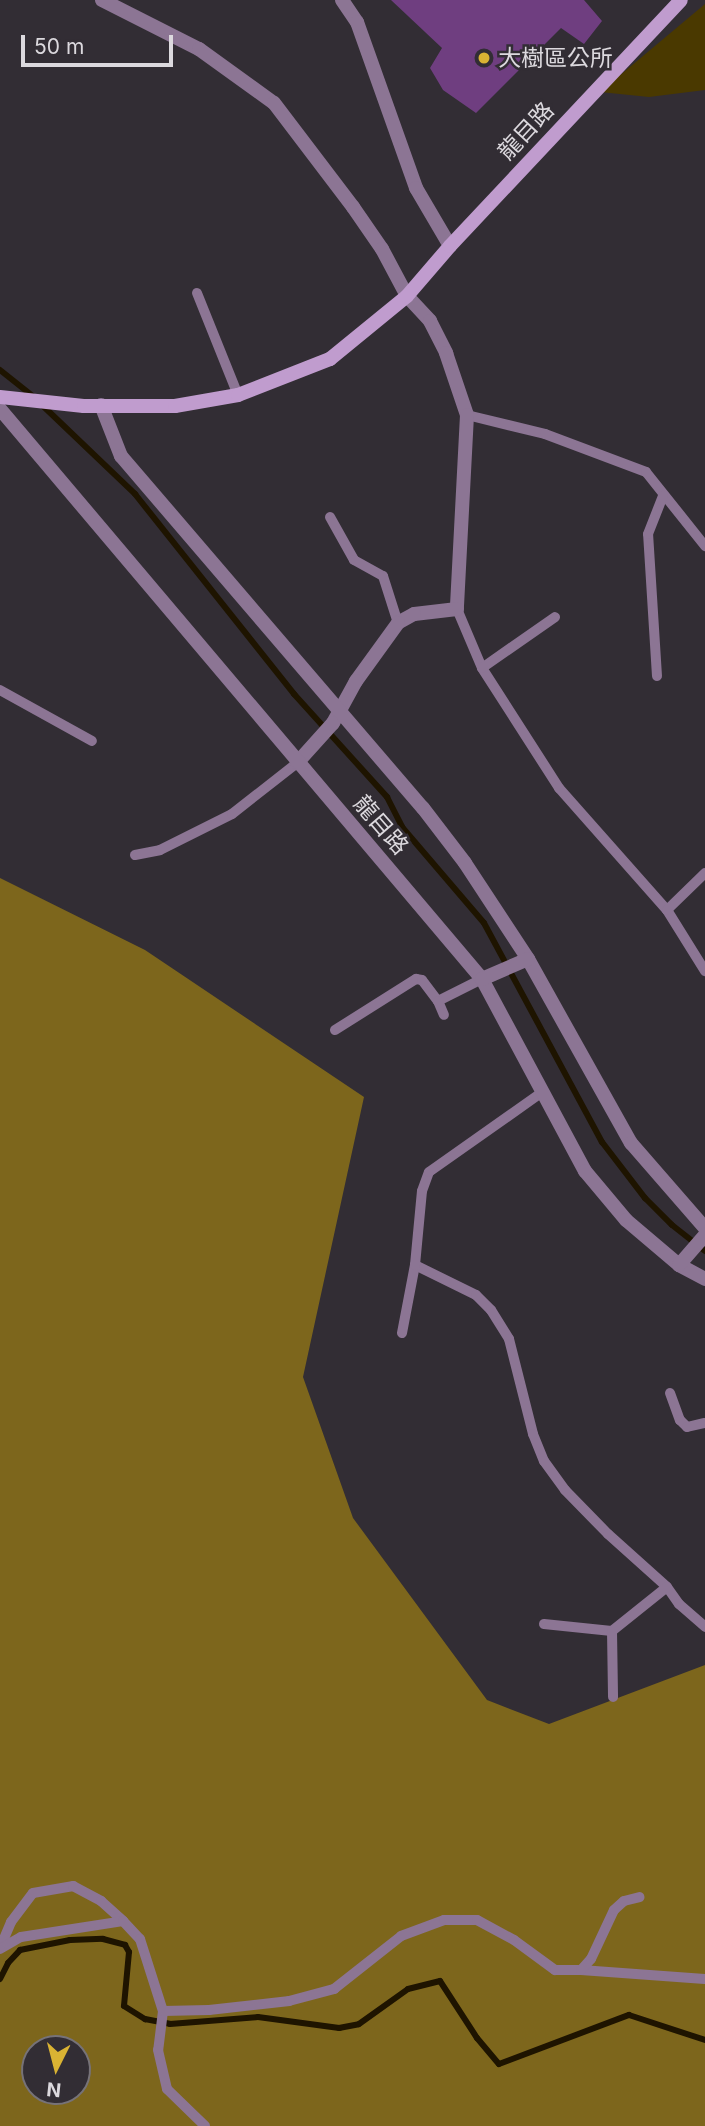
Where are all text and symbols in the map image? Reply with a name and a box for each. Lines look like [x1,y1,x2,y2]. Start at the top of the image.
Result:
scale bar [24,21,177,65]
text: 50 m [34,34,84,59]
place label: 大樹區公所 [498,44,613,72]
marker: 大樹區公所 [476,50,492,66]
street label: 龍目路 [492,96,560,166]
street label: 龍目路 [348,790,414,860]
north arrow [21,2035,91,2105]
text: N [46,2077,62,2102]

